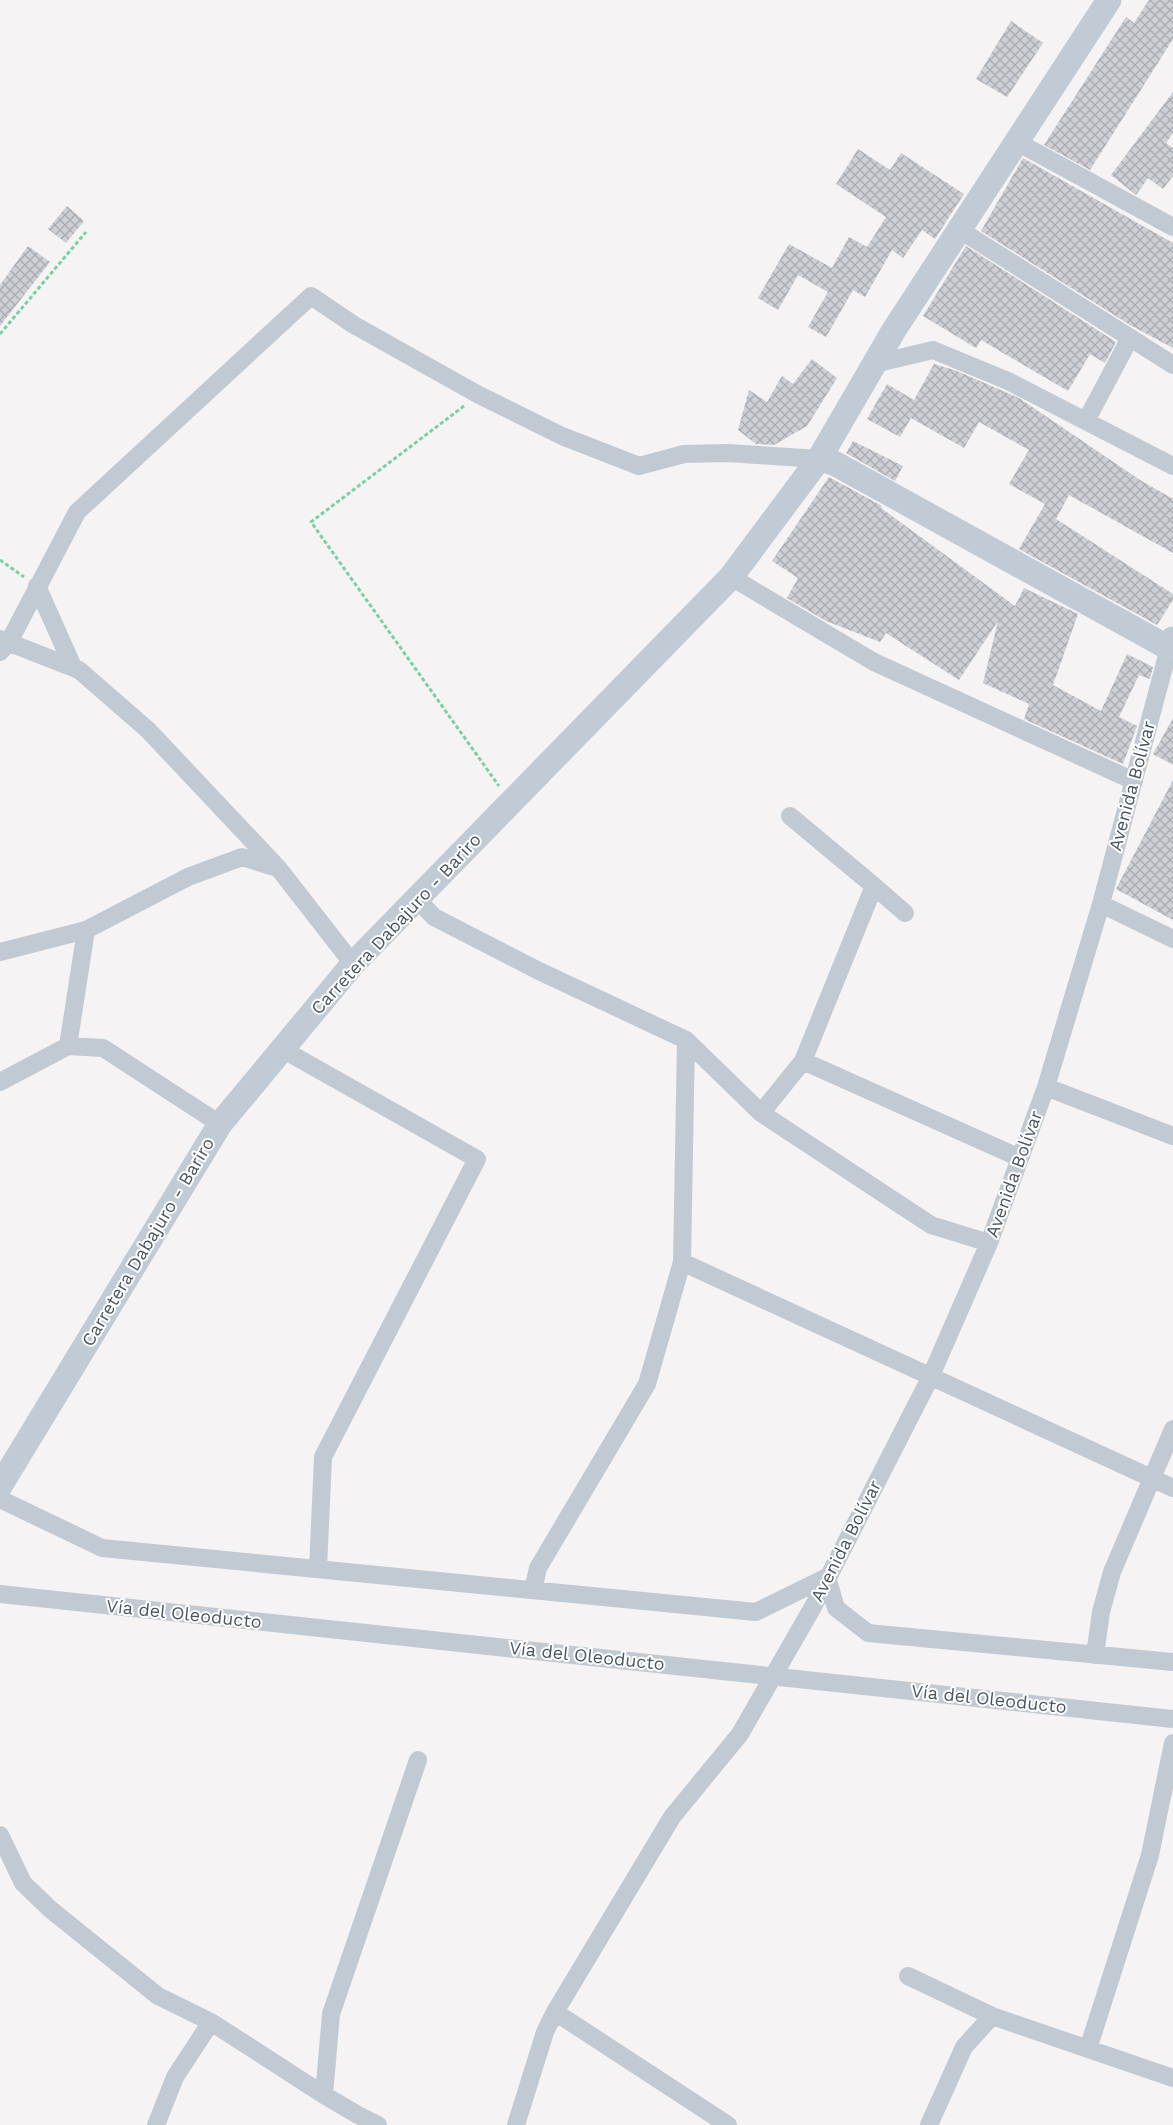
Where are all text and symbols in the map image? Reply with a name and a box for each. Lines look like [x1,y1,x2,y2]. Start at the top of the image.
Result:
street label: Avenida Bolívar [1104,719,1159,853]
street label: Carretera Dabajuro - Bariro [306,829,485,1018]
street label: Avenida Bolívar [981,1107,1046,1240]
street label: Carretera Dabajuro - Bariro [77,1134,218,1350]
street label: Avenida Bolívar [806,1476,885,1605]
street label: Vía del Oleoducto [105,1595,263,1632]
street label: Vía del Oleoducto [508,1637,666,1674]
street label: Vía del Oleoducto [910,1680,1068,1717]

